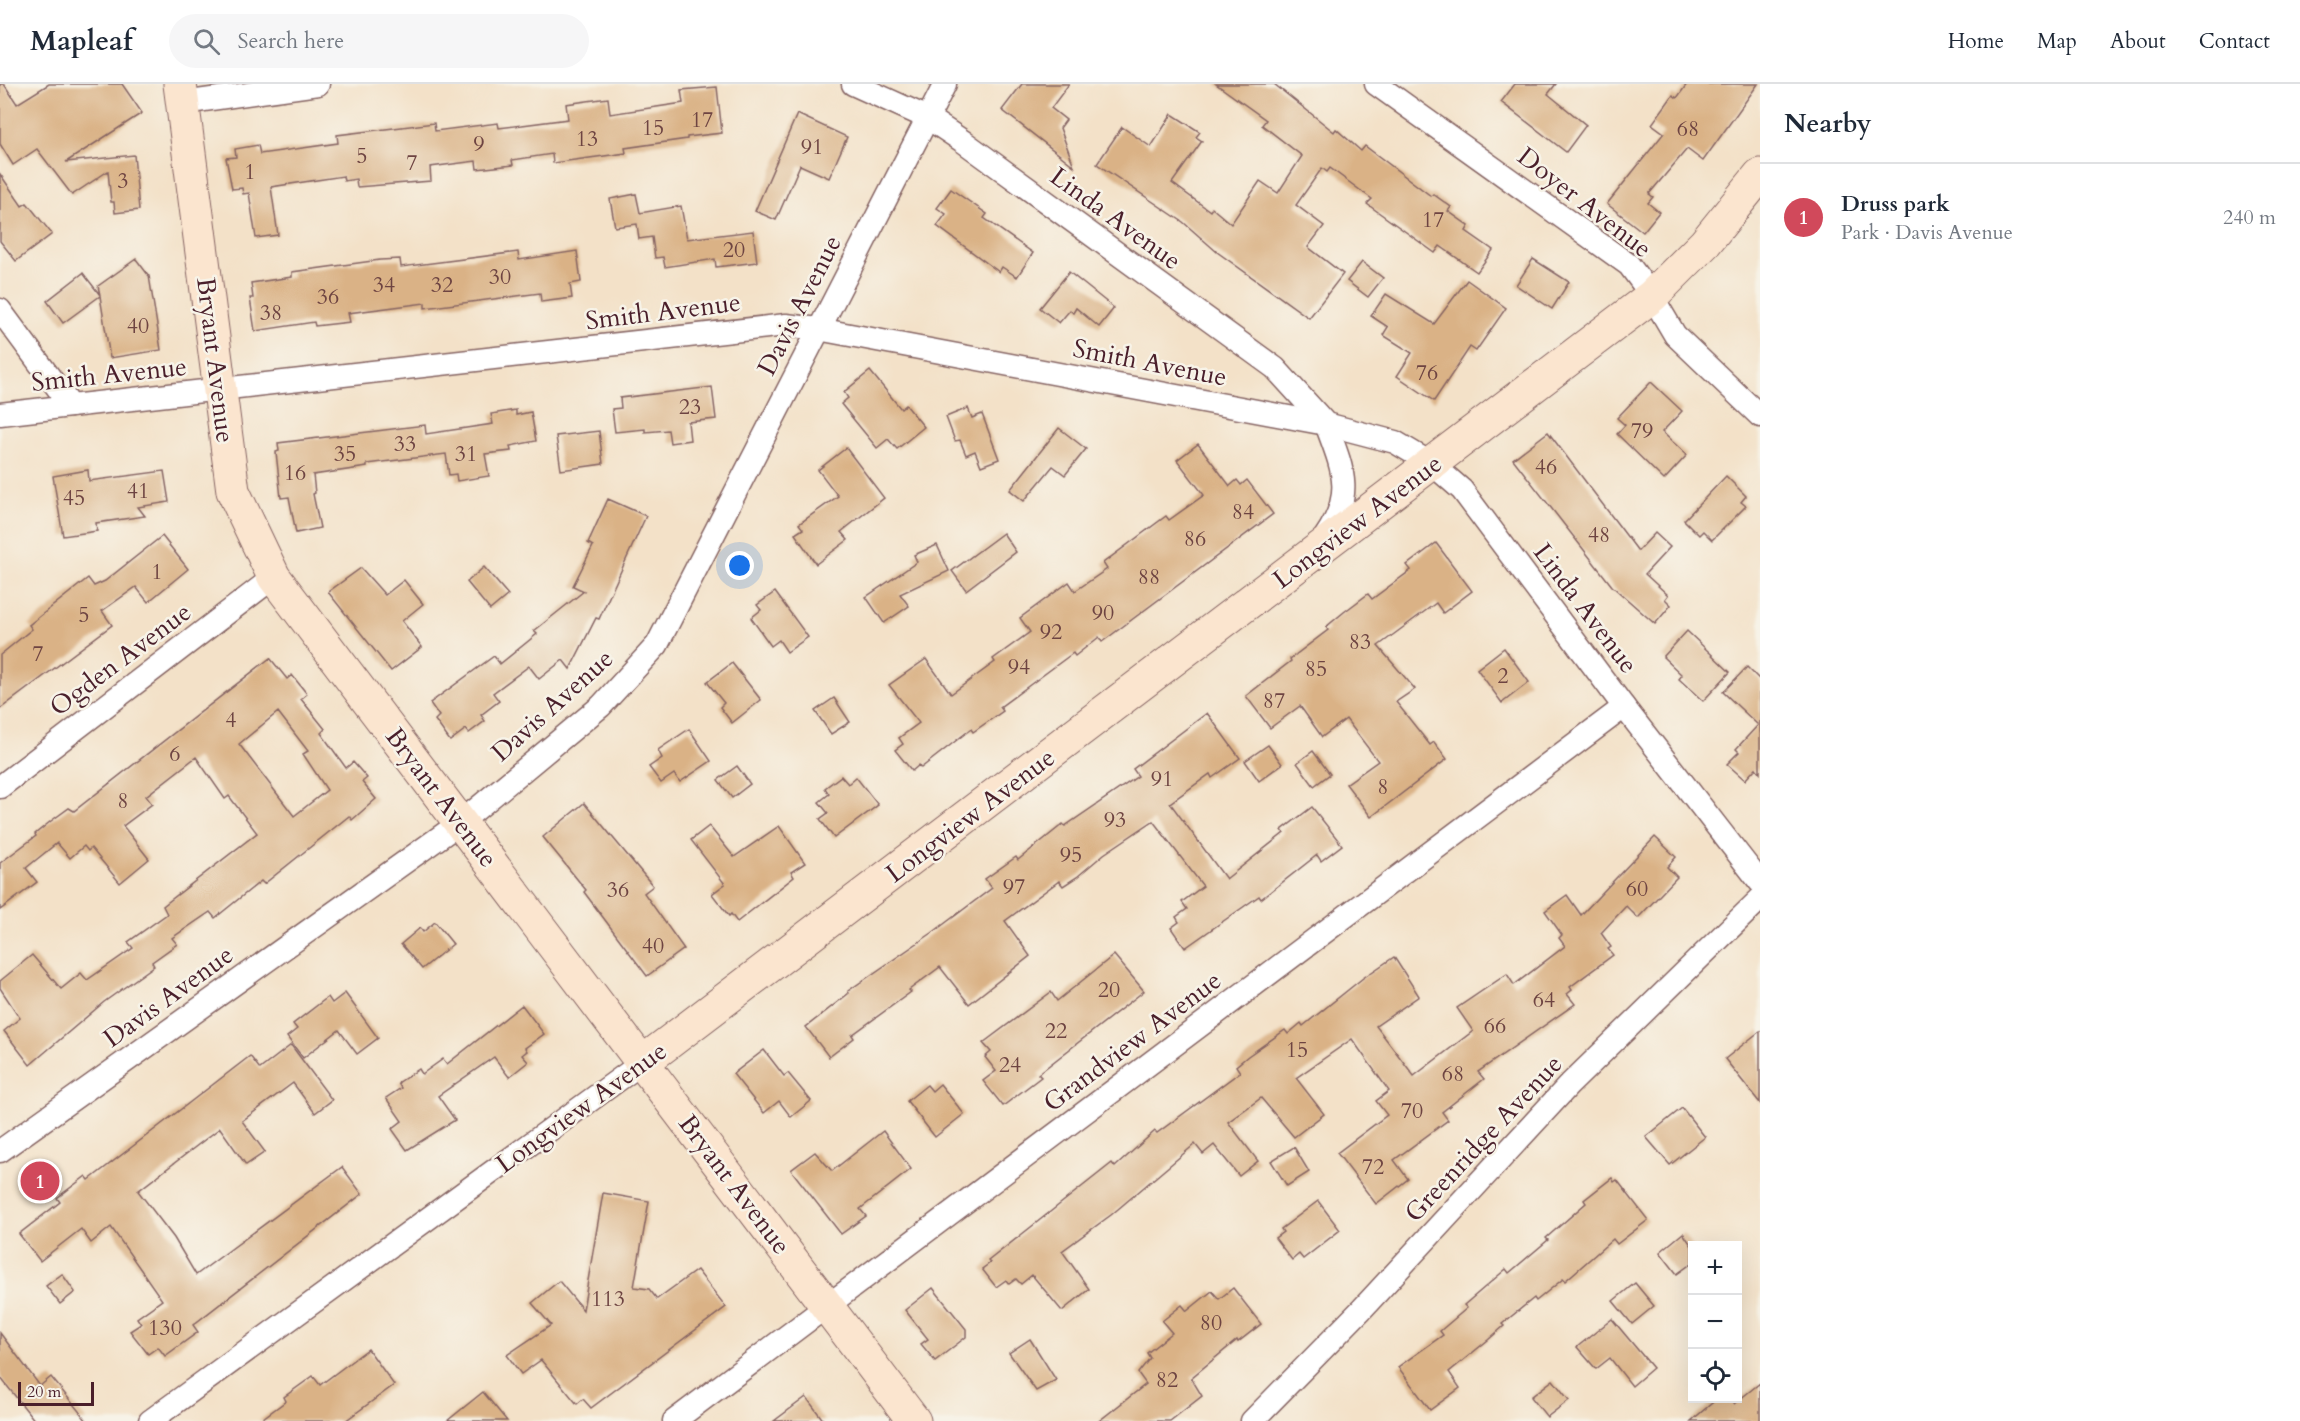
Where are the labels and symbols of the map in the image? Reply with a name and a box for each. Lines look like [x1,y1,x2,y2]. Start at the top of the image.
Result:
house number: 17 [691,105,713,135]
house number: 15 [642,113,664,143]
house number: 68 [1677,114,1699,144]
house number: 13 [576,124,598,154]
house number: 9 [473,129,485,159]
house number: 91 [801,132,823,162]
street label: Doyer Avenue [1510,139,1659,266]
house number: 5 [356,141,368,171]
house number: 7 [406,148,418,178]
house number: 1 [244,157,256,187]
street label: Linda Avenue [1043,159,1188,278]
house number: 3 [117,166,129,196]
house number: 17 [1422,205,1444,235]
street label: Davis Avenue [749,229,850,381]
house number: 20 [723,235,745,265]
house number: 30 [489,262,511,292]
house number: 34 [373,270,395,300]
house number: 32 [431,270,453,300]
street label: Bryant Avenue [188,275,243,445]
house number: 36 [317,282,339,312]
street label: Smith Avenue [583,285,743,338]
house number: 38 [260,298,282,328]
house number: 40 [127,311,149,341]
street label: Smith Avenue [1070,330,1230,395]
street label: Smith Avenue [30,349,189,400]
house number: 76 [1416,358,1438,388]
house number: 23 [679,392,701,422]
house number: 79 [1631,416,1653,446]
house number: 33 [394,429,416,459]
house number: 35 [334,439,356,469]
house number: 31 [455,439,477,469]
street label: Longview Avenue [1265,446,1449,597]
house number: 46 [1535,452,1557,482]
house number: 16 [284,458,306,488]
house number: 41 [127,476,149,506]
house number: 45 [63,483,85,513]
house number: 84 [1232,497,1254,527]
house number: 48 [1588,520,1610,550]
house number: 86 [1184,524,1206,554]
street label: Linda Avenue [1525,536,1646,680]
your location [725,551,754,580]
house number: 1 [151,557,163,587]
house number: 88 [1138,562,1160,592]
street label: Ogden Avenue [42,595,198,724]
house number: 90 [1092,598,1114,628]
house number: 5 [78,600,90,630]
house number: 92 [1040,617,1062,647]
house number: 83 [1349,627,1371,657]
house number: 7 [32,639,44,669]
street label: Davis Avenue [484,641,621,770]
house number: 94 [1008,652,1030,682]
house number: 85 [1305,654,1327,684]
house number: 2 [1497,661,1509,691]
house number: 87 [1263,686,1285,716]
house number: 4 [225,705,237,735]
street label: Bryant Avenue [378,720,506,874]
house number: 6 [169,739,181,769]
street label: Longview Avenue [878,740,1062,891]
house number: 91 [1151,764,1173,794]
house number: 8 [1377,772,1389,802]
house number: 8 [117,786,129,816]
house number: 93 [1104,805,1126,835]
house number: 95 [1060,840,1082,870]
house number: 97 [1003,872,1025,902]
house number: 60 [1626,874,1648,904]
house number: 36 [607,875,629,905]
house number: 40 [642,931,664,961]
street label: Davis Avenue [96,937,240,1055]
street label: Grandview Avenue [1036,963,1228,1120]
house number: 20 [1098,975,1120,1005]
house number: 64 [1533,985,1555,1015]
house number: 66 [1484,1011,1506,1041]
house number: 22 [1045,1016,1067,1046]
street label: Longview Avenue [489,1033,674,1181]
house number: 15 [1286,1035,1308,1065]
street label: Greenridge Avenue [1397,1047,1570,1230]
house number: 24 [999,1050,1021,1080]
house number: 68 [1442,1059,1464,1089]
house number: 70 [1401,1096,1423,1126]
street label: Bryant Avenue [671,1107,799,1261]
house number: 72 [1362,1152,1384,1182]
pin: 1 [20,1158,60,1204]
house number: 113 [591,1284,625,1314]
house number: 80 [1200,1308,1222,1338]
house number: 130 [148,1313,182,1343]
house number: 82 [1156,1365,1178,1395]
scale bar [18,1379,94,1406]

